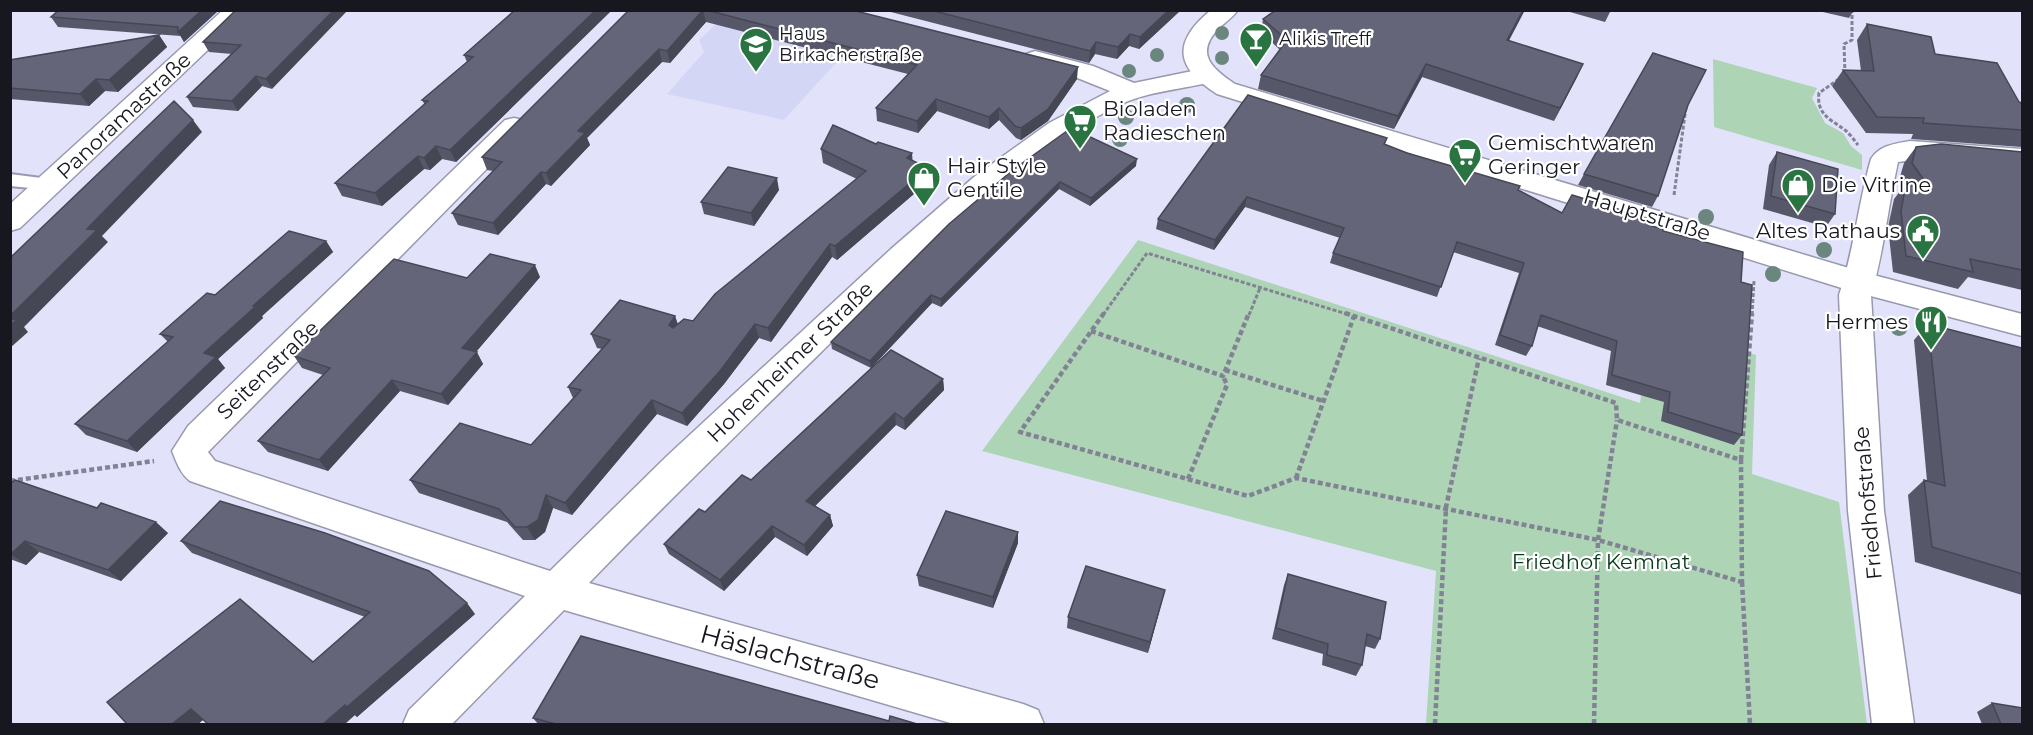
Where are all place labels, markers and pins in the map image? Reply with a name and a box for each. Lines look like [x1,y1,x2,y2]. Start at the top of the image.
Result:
bar icon: Alikis Treff [1238,21,1274,68]
place label: Haus Birkacherstraße [779,23,922,66]
school or university icon: Haus Birkacherstraße [738,26,774,73]
place label: Alikis Treff [1279,28,1372,50]
place label: Bioladen Radieschen [1103,96,1226,145]
supermarket icon: Bioladen Radieschen [1062,103,1098,150]
place label: Gemischtwaren Geringer [1488,130,1655,179]
supermarket icon: Gemischtwaren Geringer [1447,137,1483,184]
place label: Hair Style Gentile [947,153,1046,202]
shop icon: Hair Style Gentile [906,160,942,207]
shop icon: Die Vitrine [1780,167,1816,214]
place label: Die Vitrine [1821,172,1931,197]
public building icon: Altes Rathaus [1905,213,1941,260]
place label: Altes Rathaus [1756,218,1900,243]
restaurant icon: Hermes [1913,304,1949,351]
place label: Hermes [1825,309,1908,334]

